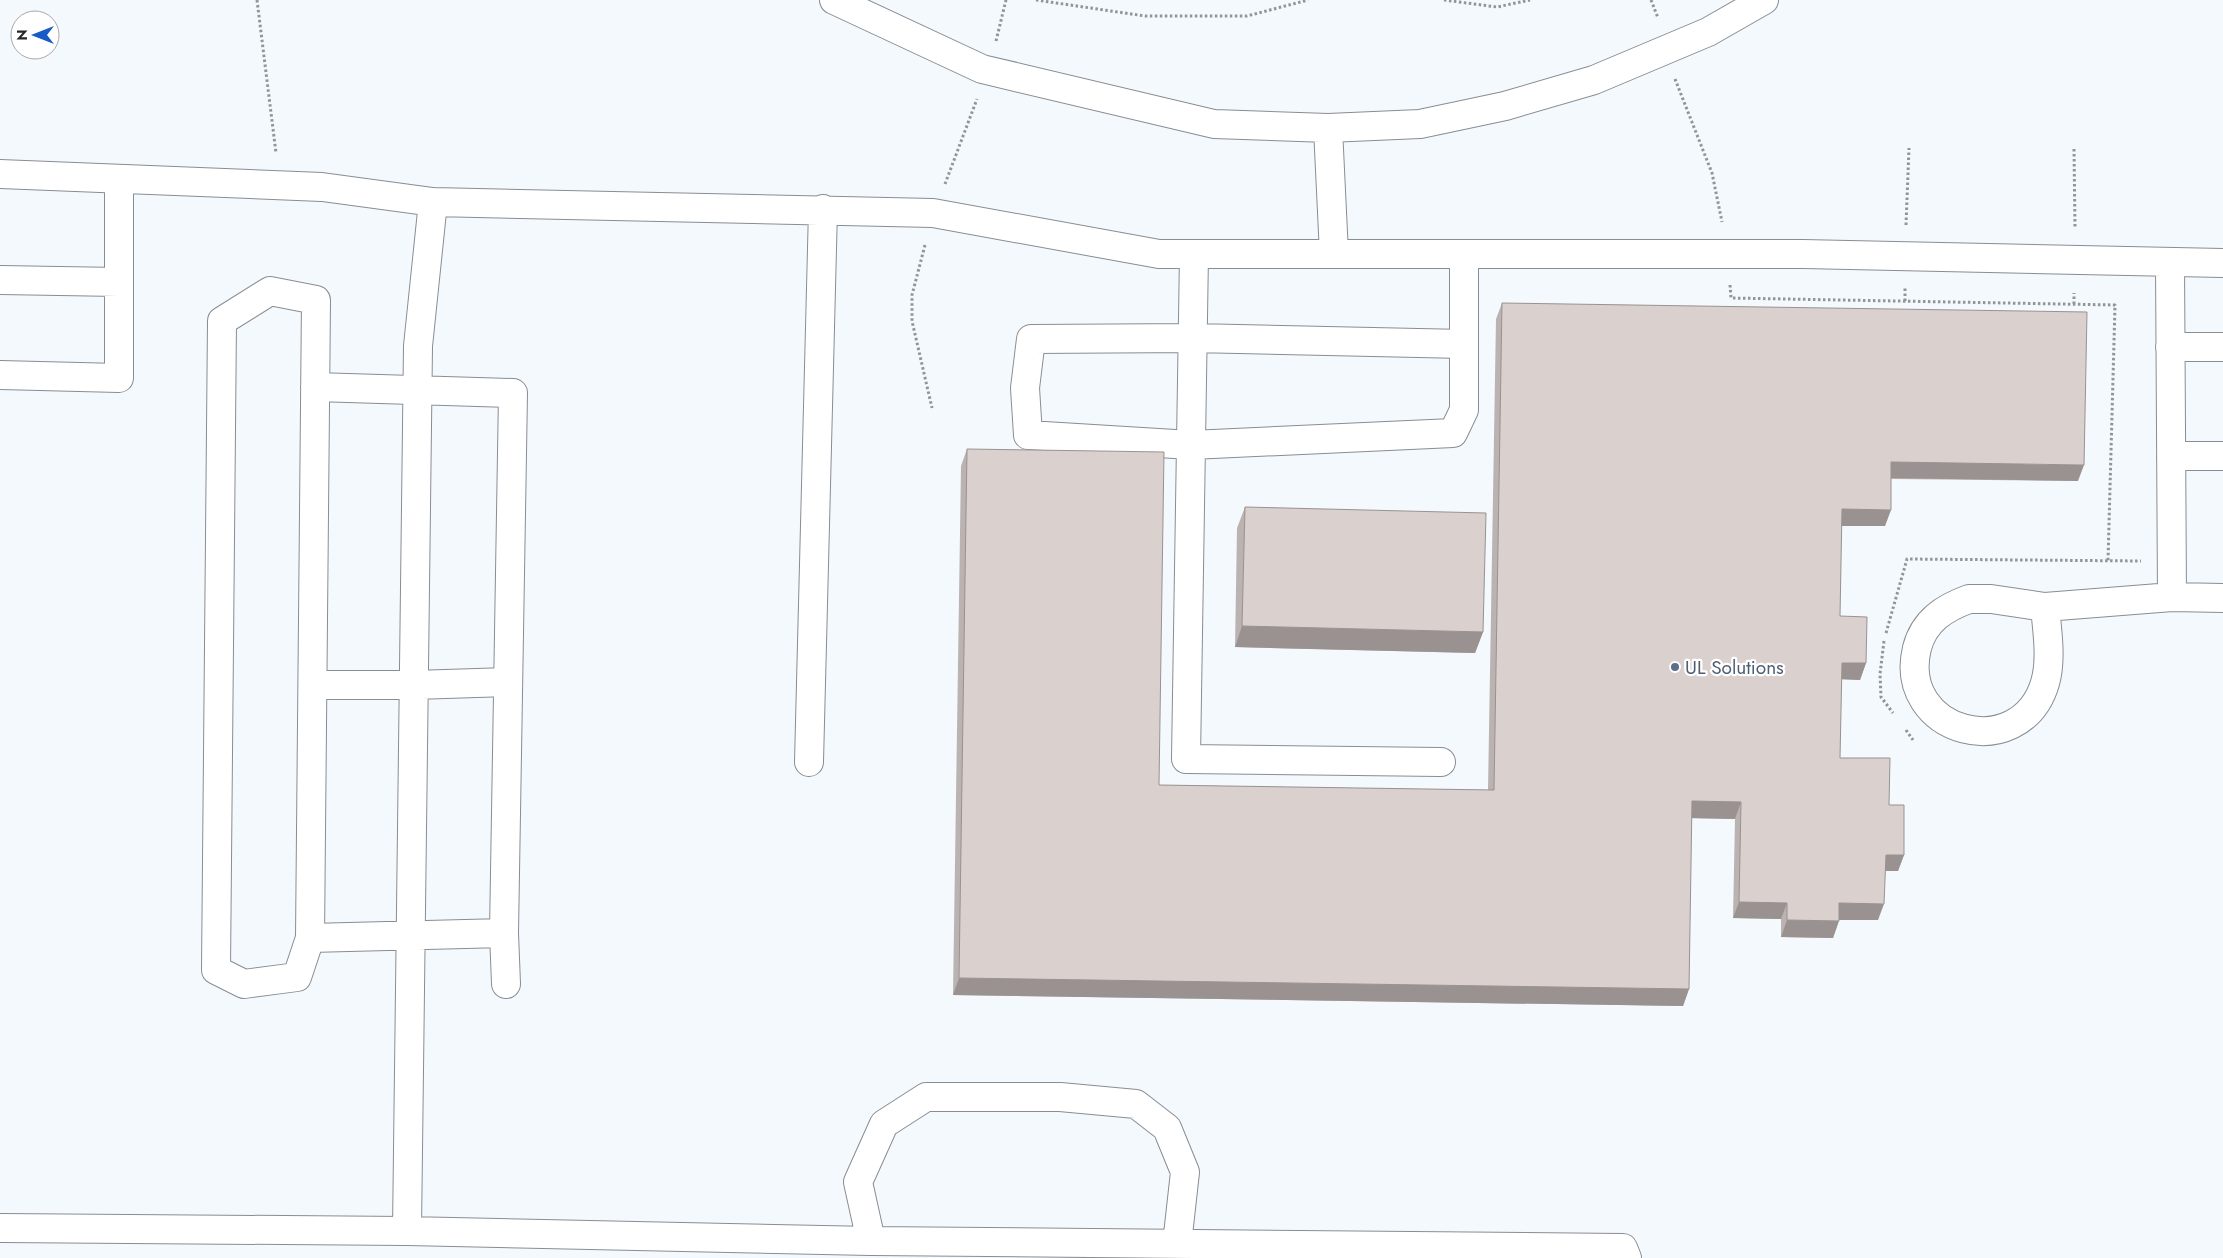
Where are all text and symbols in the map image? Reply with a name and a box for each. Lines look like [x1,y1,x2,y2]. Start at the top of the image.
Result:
north arrow [10,10,60,60]
text: N [12,29,32,41]
place label: UL Solutions [1685,654,1784,681]
marker: UL Solutions [1669,661,1681,673]

